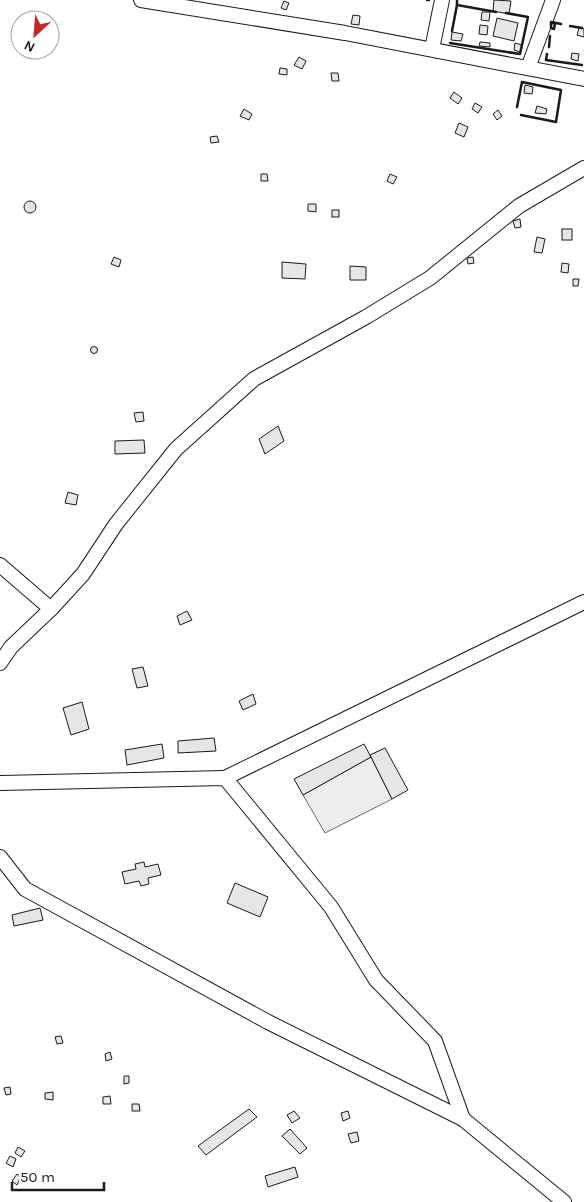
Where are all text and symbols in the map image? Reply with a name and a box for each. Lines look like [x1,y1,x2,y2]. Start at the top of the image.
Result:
north arrow [10,10,60,60]
text: N [21,36,38,56]
scale bar [12,1160,105,1192]
text: 50 m [20,1168,55,1186]

